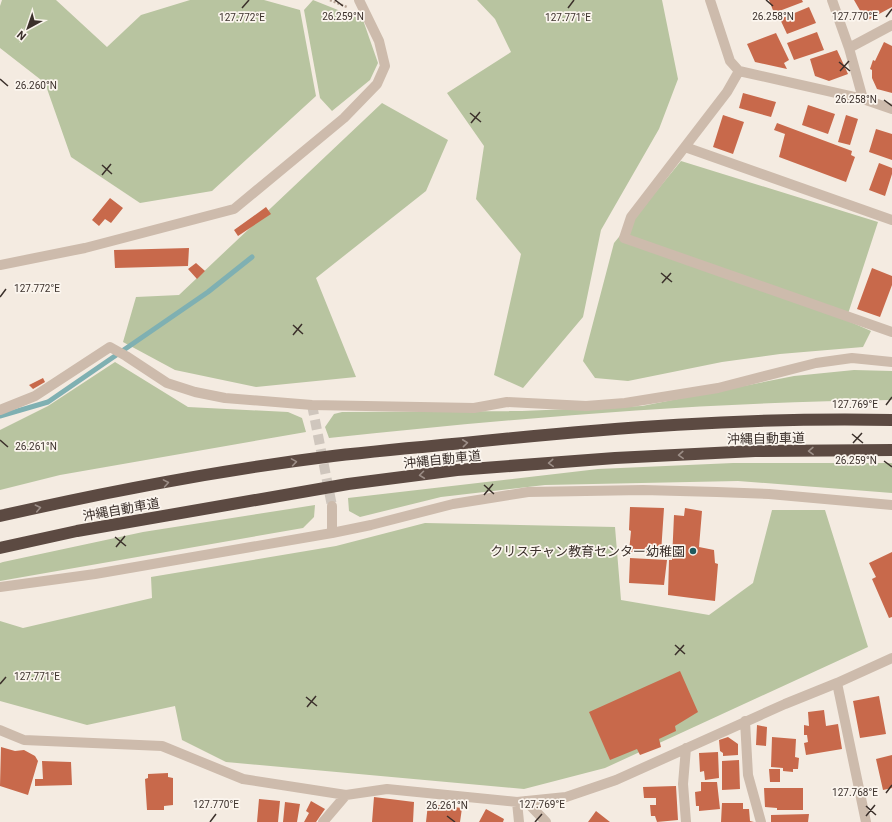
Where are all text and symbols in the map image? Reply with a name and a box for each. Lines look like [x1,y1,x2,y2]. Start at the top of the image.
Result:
north arrow [8,8,48,48]
text: 26.259°N [322,11,364,22]
text: 26.258°N [752,11,794,22]
text: 127.770°E [832,11,878,22]
text: 127.772°E [219,12,265,23]
text: 127.771°E [545,12,591,23]
text: N [15,28,29,43]
text: 26.260°N [15,80,57,91]
text: 26.258°N [835,94,877,105]
text: 127.772°E [14,283,60,294]
text: 127.769°E [832,399,878,410]
street label: 沖縄自動車道 [727,430,805,447]
one-way arrow [462,438,468,447]
text: 26.261°N [15,441,57,452]
one-way arrow [808,447,814,455]
street label: 沖縄自動車道 [402,448,482,471]
one-way arrow [678,451,684,459]
text: 26.259°N [835,455,877,466]
one-way arrow [291,458,297,467]
one-way arrow [548,459,554,468]
one-way arrow [419,470,425,479]
one-way arrow [162,479,169,488]
street label: 沖縄自動車道 [81,495,161,524]
one-way arrow [35,504,41,512]
place label: クリスチャン教育センター幼稚園 [490,544,685,559]
marker: クリスチャン教育センター幼稚園 [688,546,698,556]
text: 127.771°E [14,671,60,682]
text: 127.768°E [832,787,878,798]
text: 127.770°E [193,799,239,810]
text: 127.769°E [519,799,565,810]
text: 26.261°N [426,800,468,811]

